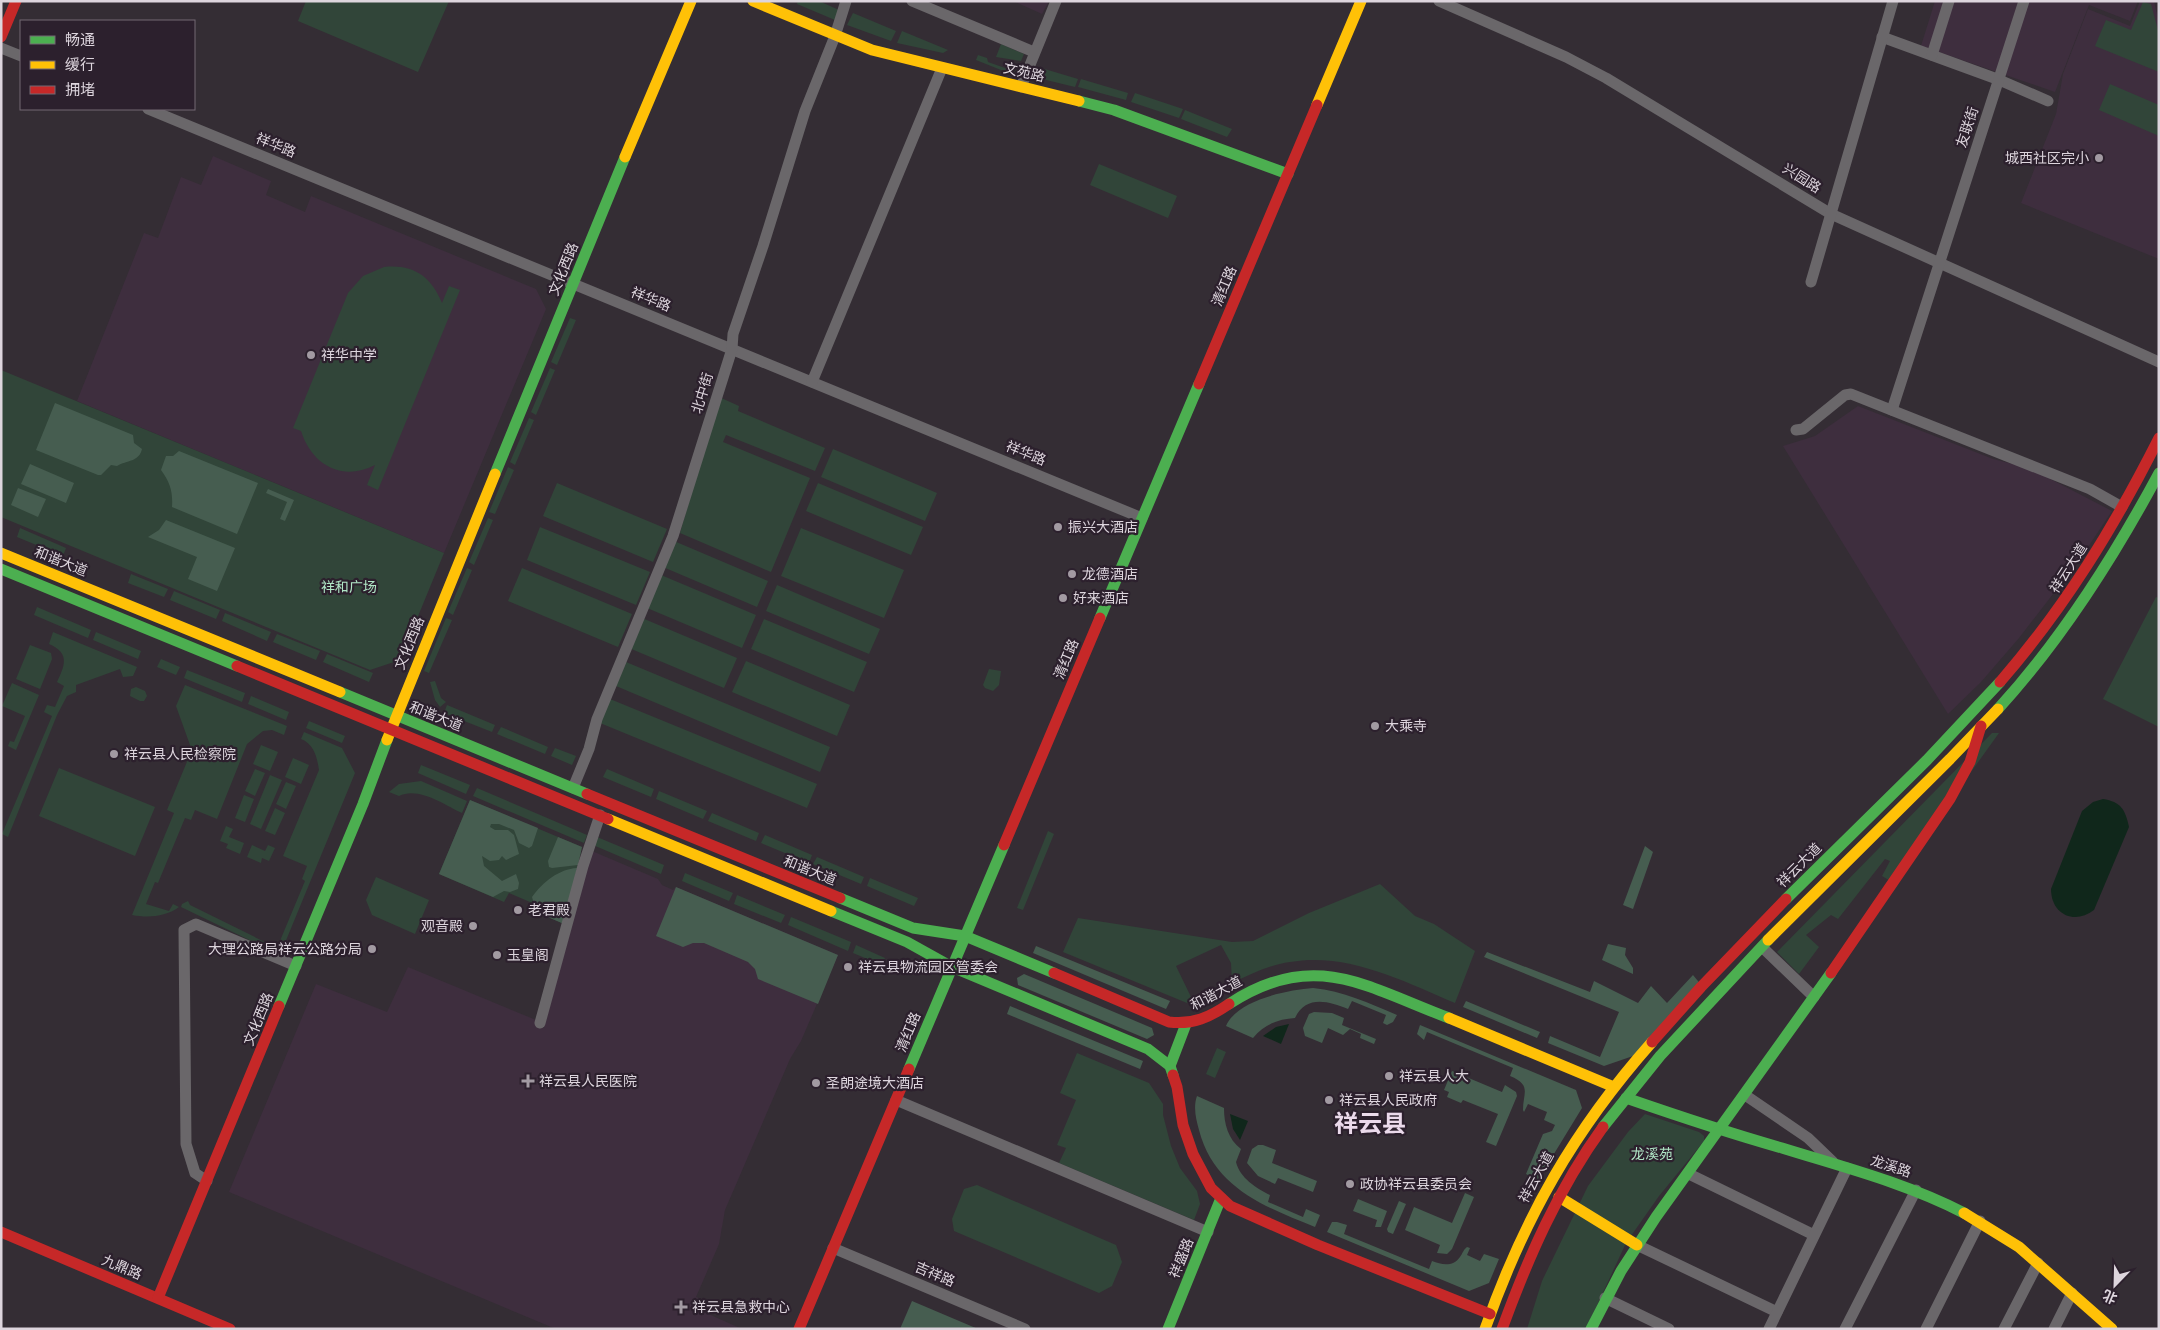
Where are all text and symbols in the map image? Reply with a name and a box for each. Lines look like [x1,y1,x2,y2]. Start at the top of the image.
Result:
legend [20,20,195,110]
text: 畅通 [65,31,95,49]
text: 缓行 [65,56,95,74]
street label: 文苑路 [1002,59,1046,85]
text: 拥堵 [65,81,95,99]
street label: 友联街 [1953,105,1981,149]
street label: 祥华路 [254,130,298,160]
place label: 城西社区完小 [2005,150,2089,166]
marker: 城西社区完小 [2093,152,2105,164]
street label: 兴园路 [1780,160,1824,196]
street label: 文化西路 [545,240,581,298]
street label: 清红路 [1208,264,1240,308]
street label: 祥华路 [629,284,673,314]
place label: 祥华中学 [321,347,377,363]
marker: 祥华中学 [305,349,317,361]
street label: 北中街 [688,371,716,415]
street label: 祥华路 [1004,438,1048,468]
place label: 振兴大酒店 [1068,519,1138,535]
marker: 振兴大酒店 [1052,521,1064,533]
street label: 祥云大道 [2046,540,2090,596]
street label: 和谐大道 [32,543,90,579]
place label: 龙德酒店 [1082,566,1138,582]
marker: 龙德酒店 [1066,568,1078,580]
park label: 祥和广场 [321,579,377,595]
place label: 好来酒店 [1073,590,1129,606]
marker: 好来酒店 [1057,592,1069,604]
street label: 文化西路 [391,614,427,672]
street label: 清红路 [1050,637,1082,681]
street label: 和谐大道 [407,698,465,734]
place label: 大乘寺 [1385,718,1427,734]
marker: 大乘寺 [1369,720,1381,732]
place label: 祥云县人民检察院 [124,746,236,762]
marker: 祥云县人民检察院 [108,748,120,760]
street label: 祥云大道 [1774,840,1824,890]
street label: 和谐大道 [781,852,839,888]
place label: 老君殿 [528,902,570,918]
marker: 老君殿 [512,904,524,916]
place label: 观音殿 [421,918,463,934]
marker: 观音殿 [467,920,479,932]
place label: 大理公路局祥云公路分局 [208,941,362,957]
marker: 大理公路局祥云公路分局 [366,943,378,955]
place label: 玉皇阁 [507,947,549,963]
marker: 玉皇阁 [491,949,503,961]
place label: 祥云县物流园区管委会 [858,959,998,975]
marker: 祥云县物流园区管委会 [842,961,854,973]
street label: 和谐大道 [1188,973,1244,1013]
street label: 文化西路 [240,990,276,1048]
street label: 清红路 [892,1010,924,1054]
place label: 祥云县人大 [1399,1068,1469,1084]
marker: 祥云县人大 [1383,1070,1395,1082]
place label: 祥云县人民医院 [539,1073,637,1089]
marker: 祥云县人民医院 [521,1074,535,1088]
place label: 圣朗途境大酒店 [826,1075,924,1091]
marker: 圣朗途境大酒店 [810,1077,822,1089]
place label: 祥云县人民政府 [1339,1092,1437,1108]
marker: 祥云县人民政府 [1323,1094,1335,1106]
district label: 祥云县 [1334,1109,1406,1138]
park label: 龙溪苑 [1631,1146,1673,1162]
street label: 祥云大道 [1515,1149,1557,1205]
street label: 龙溪路 [1869,1152,1913,1180]
place label: 政协祥云县委员会 [1360,1176,1472,1192]
marker: 政协祥云县委员会 [1344,1178,1356,1190]
street label: 祥盛路 [1166,1236,1196,1280]
street label: 九鼎路 [100,1251,144,1283]
street label: 吉祥路 [913,1258,957,1290]
north arrow [2090,1260,2140,1310]
text: 北 [2100,1287,2119,1307]
place label: 祥云县急救中心 [692,1299,790,1315]
marker: 祥云县急救中心 [674,1300,688,1314]

